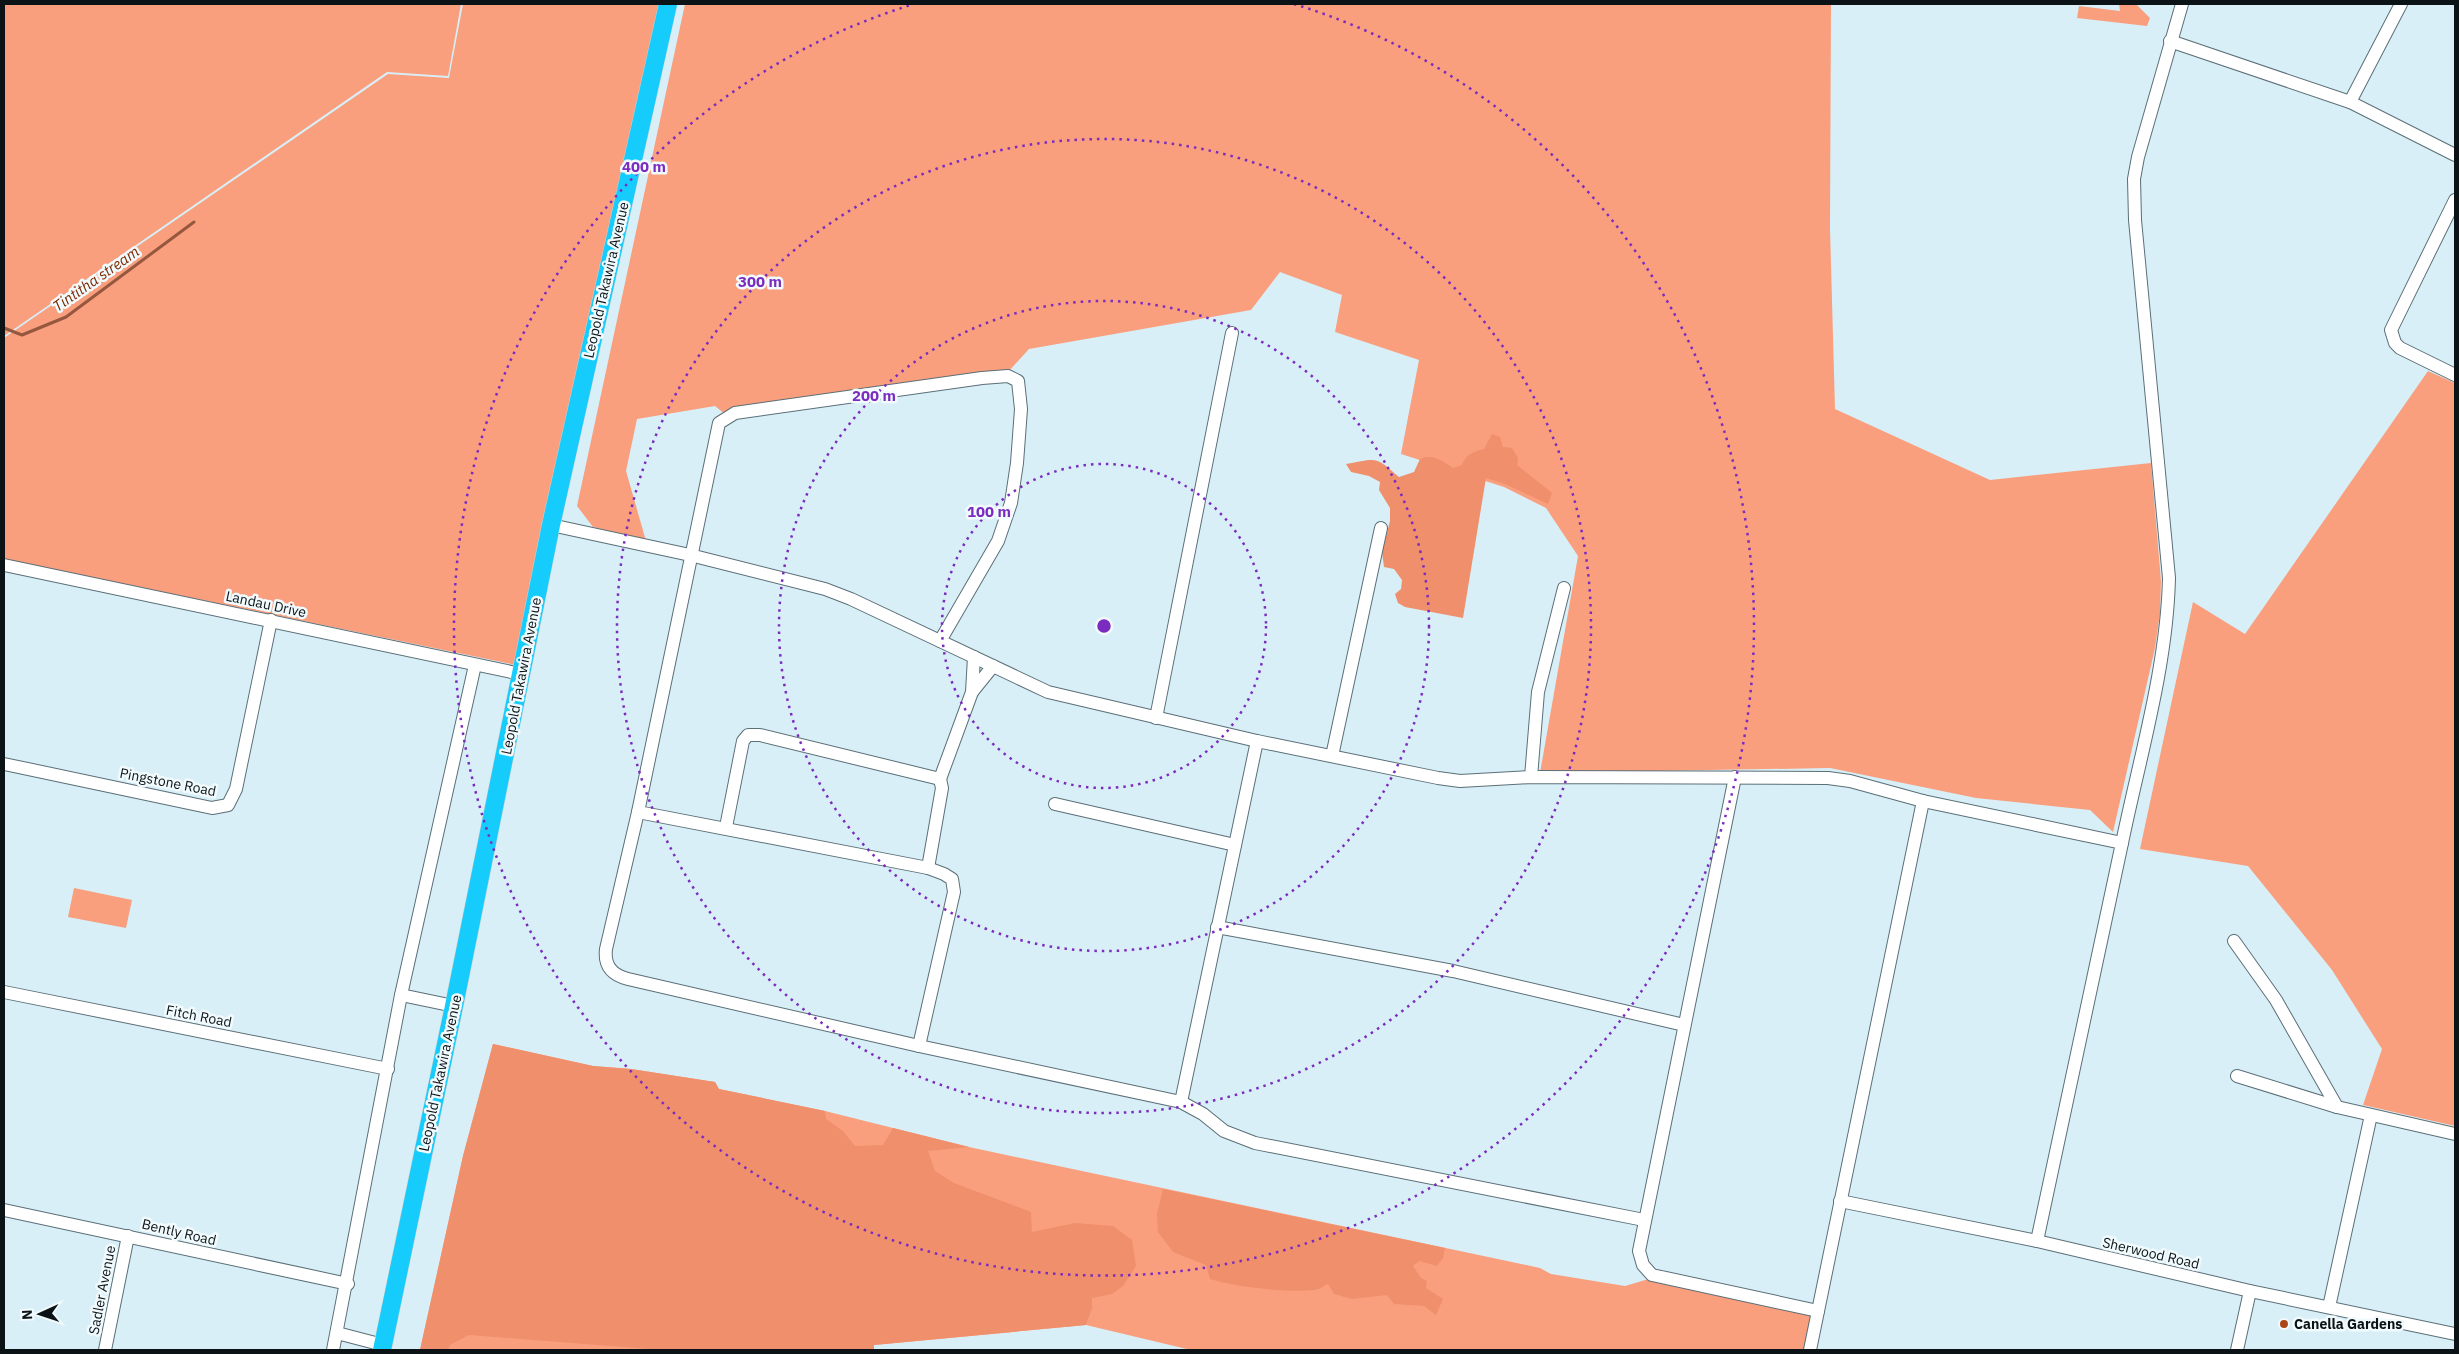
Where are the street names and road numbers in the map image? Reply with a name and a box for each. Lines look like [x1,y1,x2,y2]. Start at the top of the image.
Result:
street label: Leopold Takawira Avenue [579,200,633,360]
street label: Landau Drive [224,587,308,621]
street label: Leopold Takawira Avenue [497,596,545,756]
street label: Pingstone Road [118,764,218,800]
street label: Leopold Takawira Avenue [415,993,465,1153]
street label: Fitch Road [165,1001,233,1031]
street label: Bently Road [140,1215,218,1249]
street label: Sherwood Road [2101,1233,2201,1273]
street label: Sadler Avenue [85,1244,120,1336]

